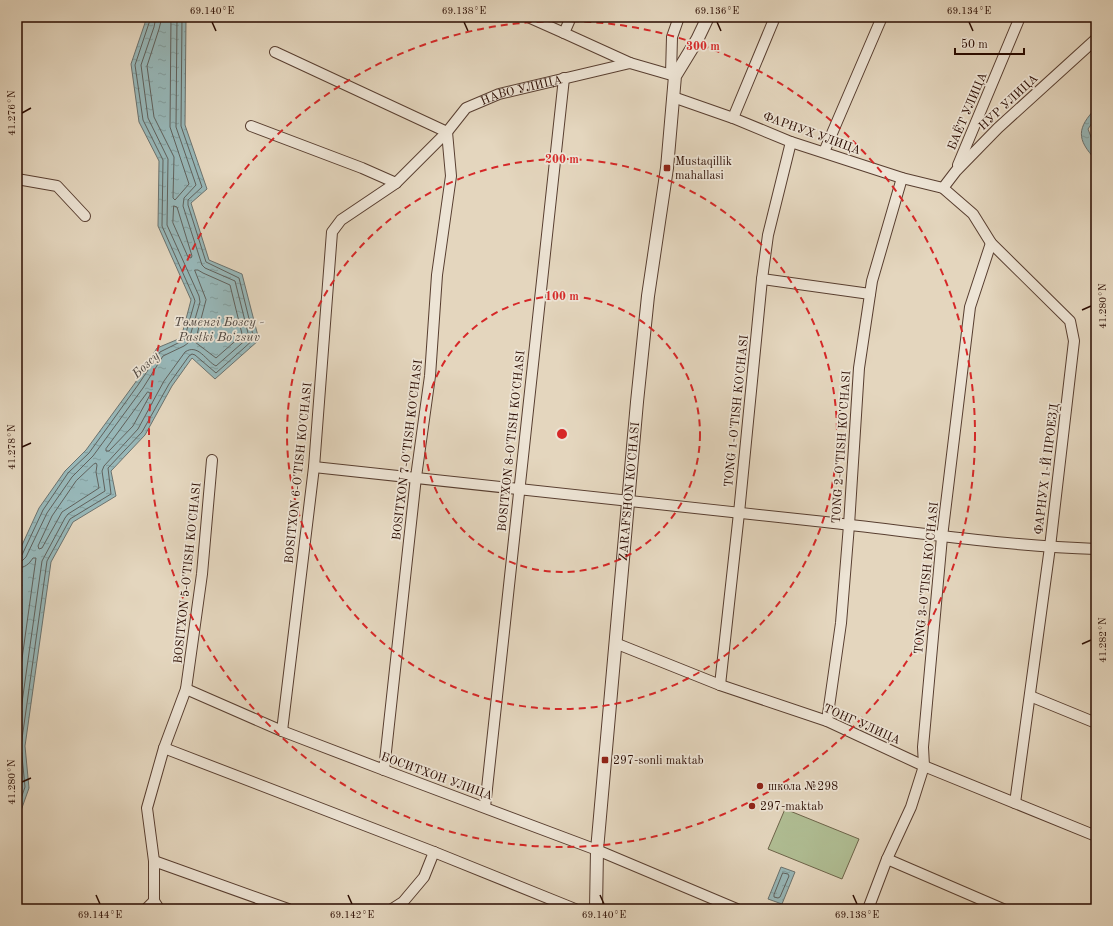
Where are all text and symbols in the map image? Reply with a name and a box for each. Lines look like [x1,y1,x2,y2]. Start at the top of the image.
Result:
text: 69.140°E [190,6,234,16]
text: 69.138°E [442,6,486,16]
text: 69.136°E [695,6,739,16]
text: 69.134°E [947,6,991,16]
scale bar [955,30,1024,56]
text: 50 m [961,38,988,51]
text: 300 m [686,41,720,53]
street label: БАЁТ УЛИЦА [943,69,990,152]
street label: НУР УЛИЦА [977,72,1040,133]
street label: НАВО УЛИЦА [479,74,564,108]
text: 41.276°N [7,90,17,136]
street label: ФАРНУХ УЛИЦА [761,111,862,157]
text: 200 m [545,154,579,166]
place label: Mustaqillik mahallasi [675,156,732,182]
marker: Mustaqillik mahallasi [662,163,672,173]
text: 41.280°N [1098,283,1108,329]
text: 100 m [545,291,579,303]
water label: Төменгі Бозсу - Pastki Boʻzsuv [174,316,264,344]
street label: TONG 1-O'TISH KO'CHASI [723,334,751,488]
water label: Бозсу [129,349,162,382]
street label: BOSITXON 8-O'TISH KO'CHASI [497,350,528,532]
street label: BOSITXON 7-O'TISH KO'CHASI [391,359,425,541]
street label: TONG 2-O'TISH KO'CHASI [831,370,853,524]
street label: BOSITXON 6-O'TISH KO'CHASI [284,382,315,564]
street label: ФАРНУХ 1-Й ПРОЕЗД [1030,402,1061,535]
street label: ZARAFSHON KO'CHASI [618,421,642,562]
text: 41.278°N [7,424,17,470]
centre of rings [555,427,569,441]
street label: BOSITXON 5-O'TISH KO'CHASI [172,482,204,664]
street label: TONG 3-O'TISH KO'CHASI [913,501,941,655]
text: 41.282°N [1098,617,1108,663]
street label: ТОНГ УЛИЦА [821,703,902,747]
street label: БОСИТХОН УЛИЦА [379,751,494,803]
marker: 297-sonli maktab [600,755,610,765]
place label: 297-sonli maktab [613,755,704,767]
text: 41.280°N [7,759,17,805]
marker: школа №298 [755,781,765,791]
place label: школа №298 [768,781,838,793]
marker: 297-maktab [747,801,757,811]
place label: 297-maktab [760,801,823,813]
text: 69.144°E [78,910,122,920]
text: 69.142°E [330,910,374,920]
text: 69.140°E [582,910,626,920]
text: 69.138°E [835,910,879,920]

